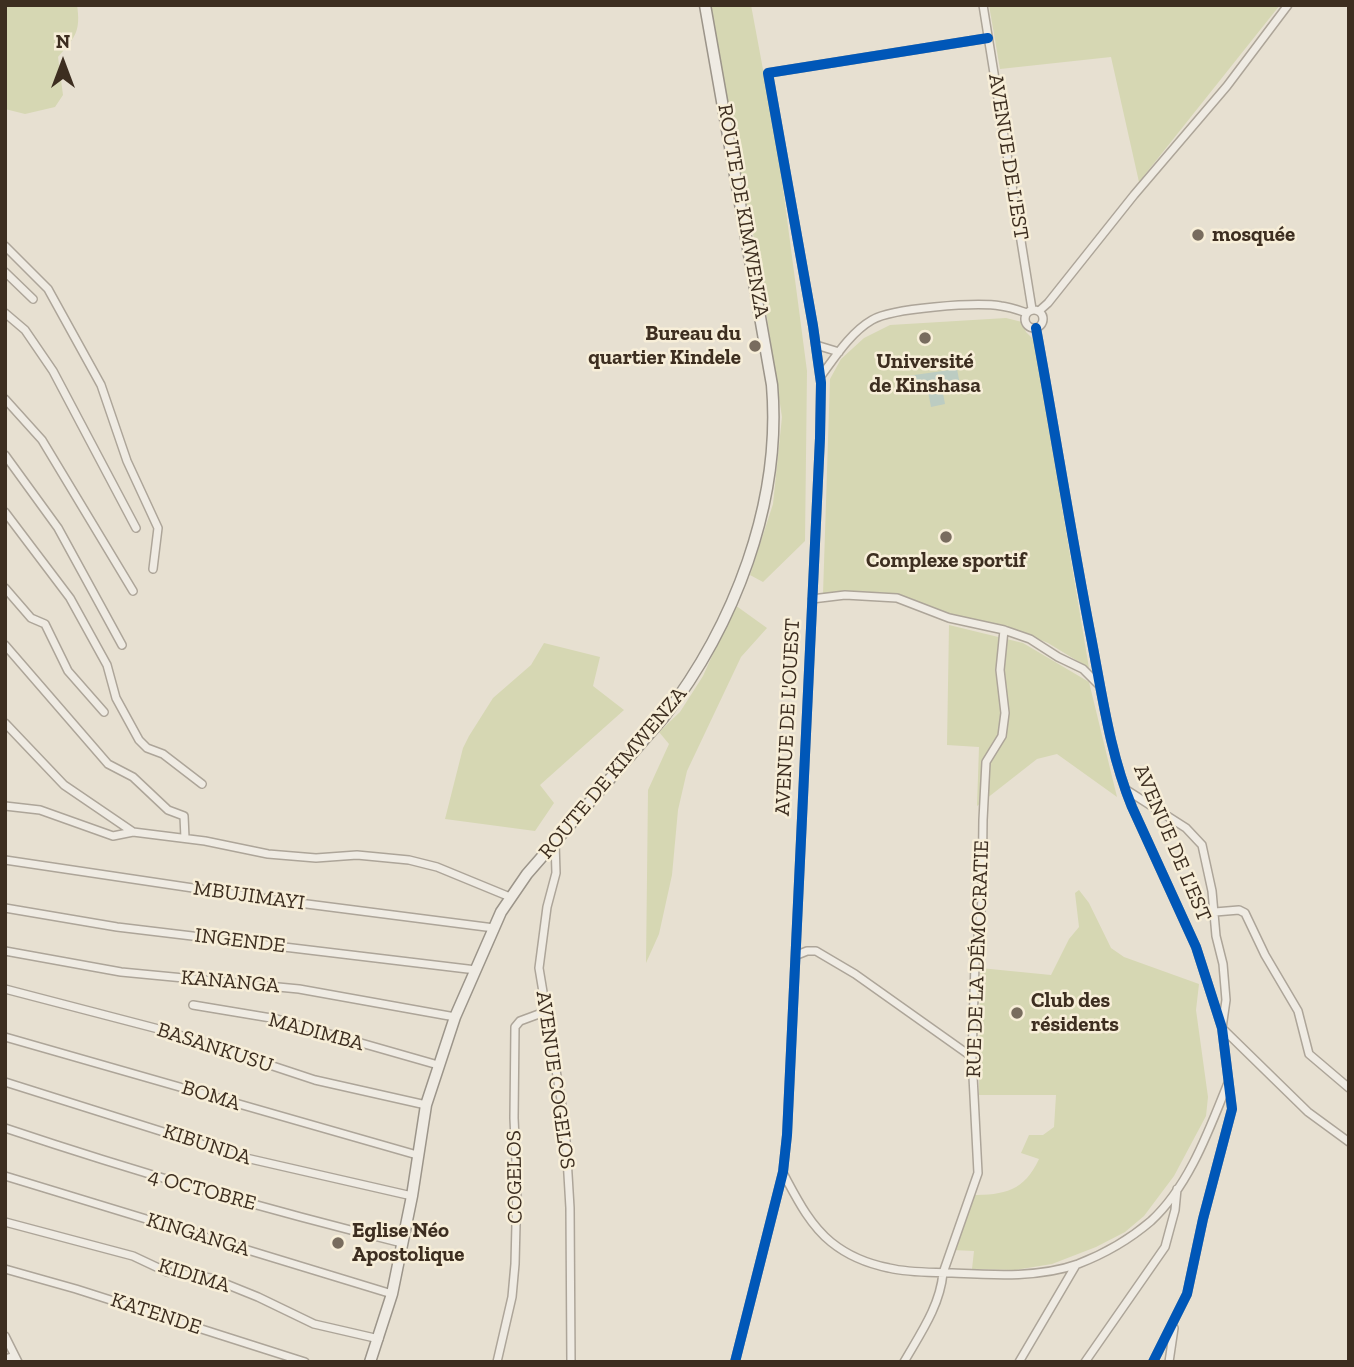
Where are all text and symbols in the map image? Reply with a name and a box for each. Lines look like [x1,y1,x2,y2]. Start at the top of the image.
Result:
north arrow [28,28,98,98]
text: N [56,30,70,53]
street label: AVENUE DE L'EST [982,72,1034,242]
street label: ROUTE DE KIMWENZA [712,102,774,320]
place label: mosquée [1212,222,1295,248]
marker: mosquée [1190,227,1206,243]
place label: Bureau du quartier Kindele [588,321,741,371]
marker: Université de Kinshasa [917,330,933,346]
marker: Bureau du quartier Kindele [747,338,763,354]
place label: Université de Kinshasa [869,349,981,399]
marker: Complexe sportif [938,529,954,545]
place label: Complexe sportif [866,548,1026,574]
street label: AVENUE DE L'OUEST [770,617,806,817]
street label: ROUTE DE KIMWENZA [534,682,692,864]
street label: AVENUE DE L'EST [1128,761,1216,925]
street label: RUE DE LA DÉMOCRATIE [961,840,995,1078]
street label: MBUJIMAYI [192,876,306,916]
street label: INGENDE [193,923,287,959]
street label: KANANGA [180,965,280,999]
place label: Club des résidents [1031,988,1119,1038]
street label: AVENUE COGELOS [530,989,580,1171]
marker: Club des résidents [1009,1005,1025,1021]
street label: MADIMBA [265,1007,367,1057]
street label: BASANKUSU [154,1017,276,1079]
street label: BOMA [179,1075,243,1117]
street label: KIBUNDA [160,1119,254,1171]
street label: COGELOS [502,1130,528,1224]
street label: 4 OCTOBRE [145,1163,259,1217]
street label: KINGANGA [143,1207,253,1263]
place label: Eglise Néo Apostolique [352,1218,464,1268]
marker: Eglise Néo Apostolique [330,1235,346,1251]
street label: KIDIMA [155,1253,233,1299]
street label: KATENDE [108,1288,204,1340]

